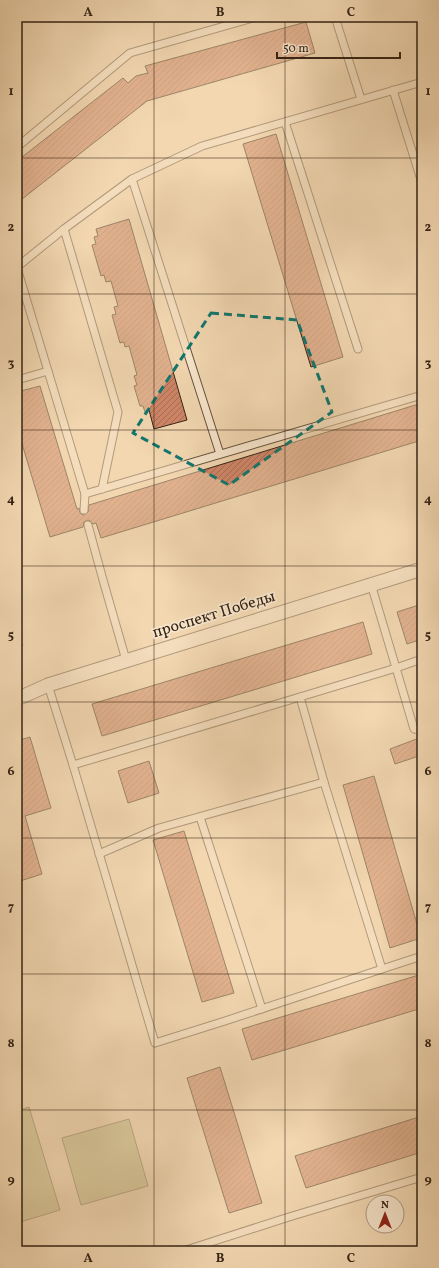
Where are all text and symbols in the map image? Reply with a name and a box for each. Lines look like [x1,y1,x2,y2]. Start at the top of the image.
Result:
text: A [83,4,93,22]
text: B [216,4,225,22]
text: C [347,4,355,22]
scale bar [277,34,400,60]
text: 50 m [283,41,309,57]
text: 1 [8,83,14,101]
text: 1 [425,83,431,101]
text: 2 [8,219,15,237]
text: 2 [425,219,432,237]
text: 3 [8,355,15,373]
text: 3 [425,355,432,373]
text: 4 [7,491,15,509]
text: 4 [424,491,432,509]
street label: проспект Победы [150,586,278,644]
text: 5 [8,627,14,645]
text: 5 [425,627,431,645]
text: 6 [7,763,15,781]
text: 6 [424,763,432,781]
text: 7 [8,899,14,917]
text: 7 [425,899,431,917]
text: 8 [7,1035,15,1053]
text: 8 [424,1035,432,1053]
text: 9 [7,1171,15,1189]
text: 9 [424,1171,432,1189]
north arrow [365,1194,405,1234]
text: N [381,1198,389,1213]
text: A [83,1250,93,1268]
text: B [216,1250,225,1268]
text: C [347,1250,355,1268]

